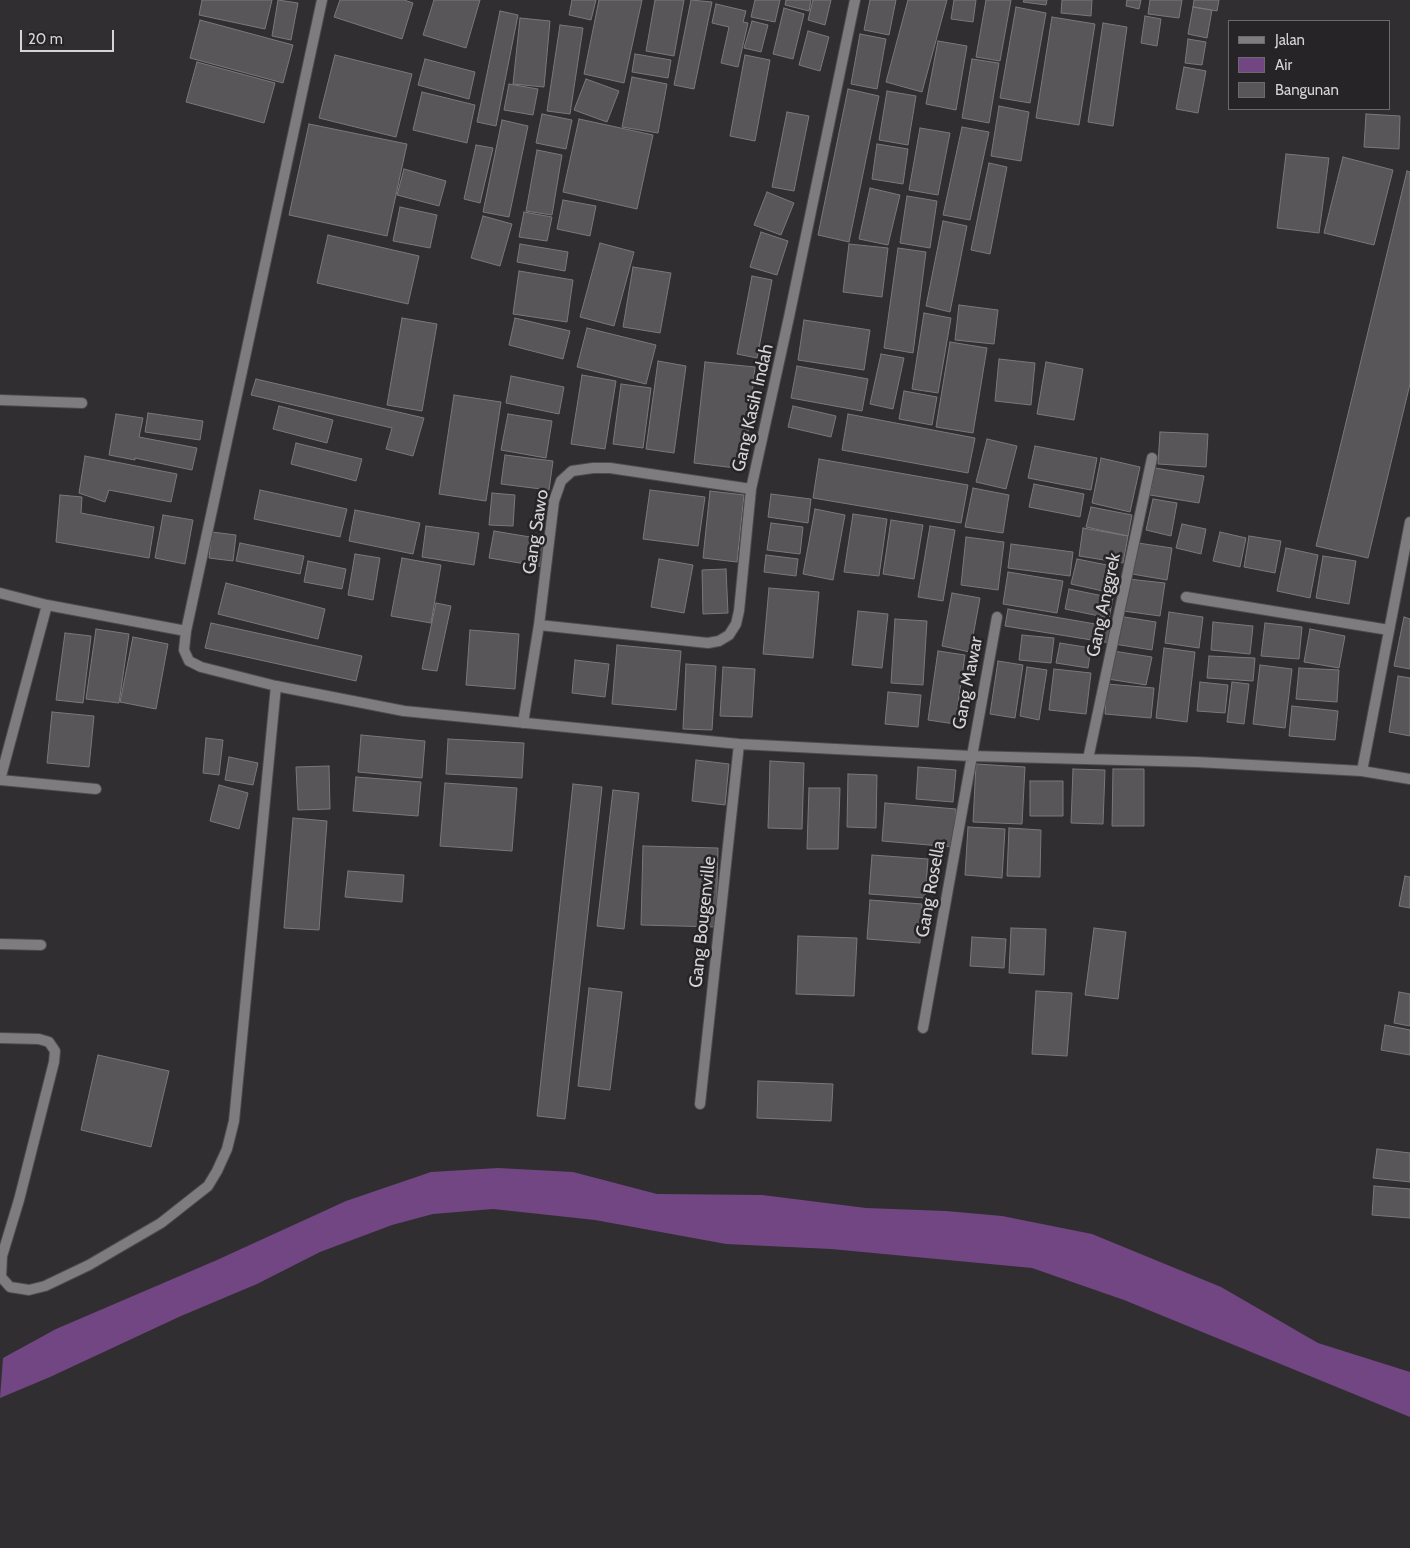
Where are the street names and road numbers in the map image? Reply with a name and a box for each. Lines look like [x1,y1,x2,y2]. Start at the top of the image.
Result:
street label: Gang Kasih Indah [728,342,778,474]
street label: Gang Sawo [519,488,553,576]
street label: Gang Anggrek [1082,551,1126,659]
street label: Gang Mawar [948,635,988,731]
street label: Gang Rosella [912,839,950,939]
street label: Gang Bougenville [685,855,721,989]

